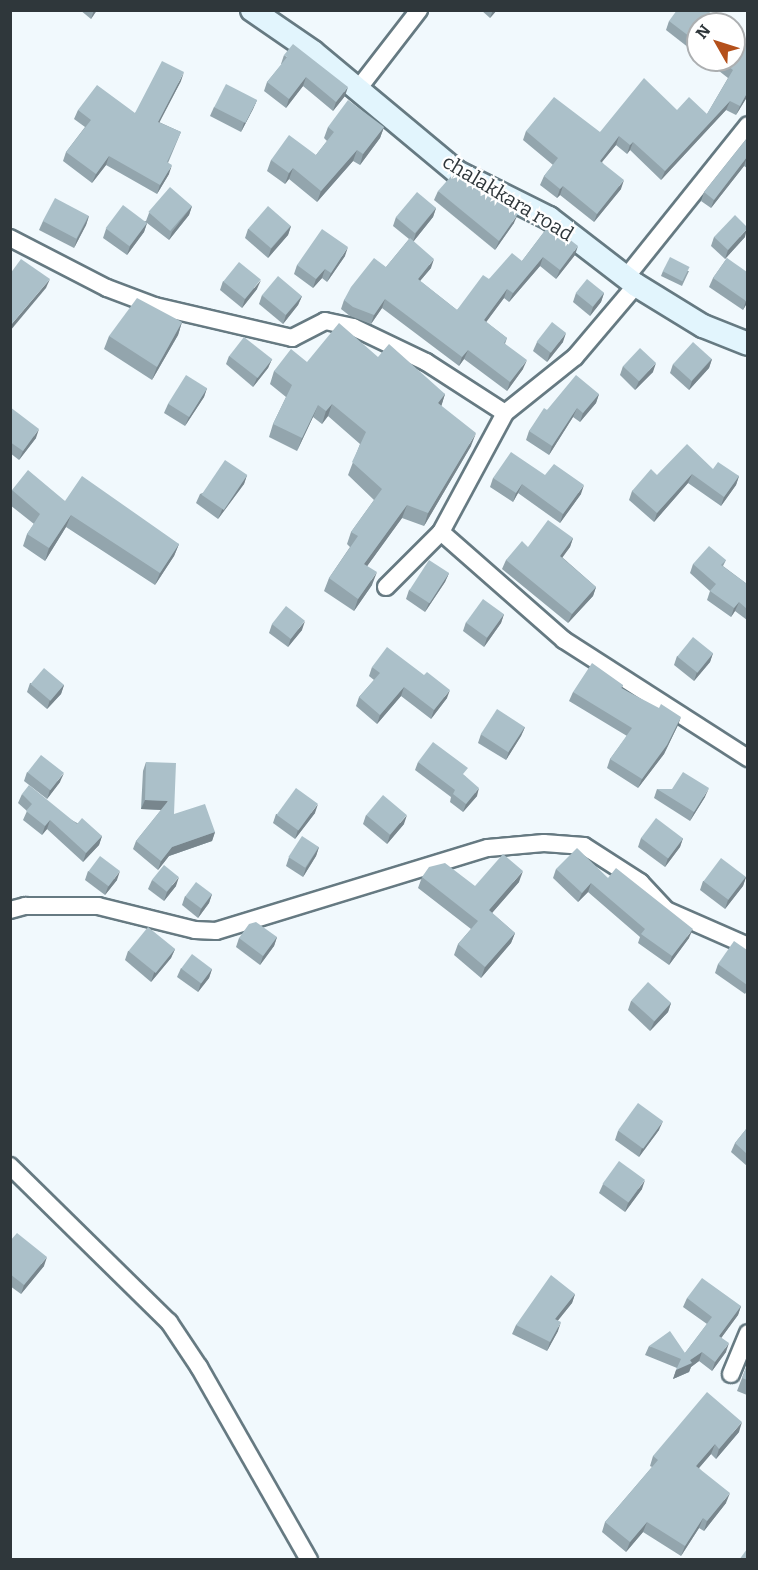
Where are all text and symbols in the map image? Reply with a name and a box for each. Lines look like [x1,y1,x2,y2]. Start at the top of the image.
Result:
north arrow [686,12,746,72]
text: N [692,21,714,42]
street label: chalakkara road [438,150,578,246]

